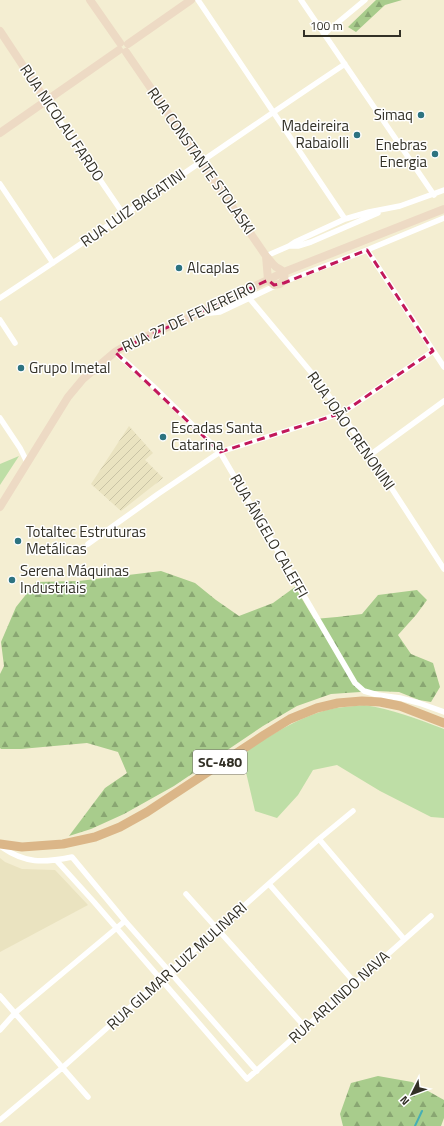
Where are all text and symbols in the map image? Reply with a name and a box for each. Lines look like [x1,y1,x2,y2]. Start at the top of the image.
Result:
scale bar [304,12,400,38]
text: 100 m [310,16,343,35]
street label: RUA NICOLAU FARDO [15,60,110,186]
street label: RUA CONSTANTE STOLASKI [142,82,261,239]
place label: Simaq [374,103,413,126]
marker: Simaq [416,110,426,120]
place label: Madeireira Rabaiolli [281,114,349,154]
marker: Madeireira Rabaiolli [352,130,362,140]
place label: Enebras Energia [376,133,427,173]
marker: Enebras Energia [430,149,440,159]
street label: RUA LUIZ BAGATINI [76,163,190,252]
place label: Alcaplas [187,256,239,279]
marker: Alcaplas [174,263,184,273]
street label: RUA 27 DE FEVEREIRO [118,275,260,358]
place label: Grupo Imetal [29,356,111,379]
marker: Grupo Imetal [16,363,26,373]
street label: RUA JOÃO CRENONINI [302,367,401,495]
place label: Escadas Santa Catarina [171,416,263,456]
marker: Escadas Santa Catarina [158,432,168,442]
street label: RUA ÂNGELO CALEFFI [225,469,314,602]
place label: Totaltec Estruturas Metálicas [26,520,146,560]
marker: Totaltec Estruturas Metálicas [13,536,23,546]
place label: Serena Máquinas Industriais [20,559,129,599]
marker: Serena Máquinas Industriais [7,575,17,585]
road number: SC-480 [193,750,247,774]
street label: RUA GILMAR LUIZ MULINARI [101,896,252,1035]
street label: RUA ARLINDO NAVA [283,945,394,1048]
north arrow [392,1074,432,1114]
text: N [396,1093,413,1109]

